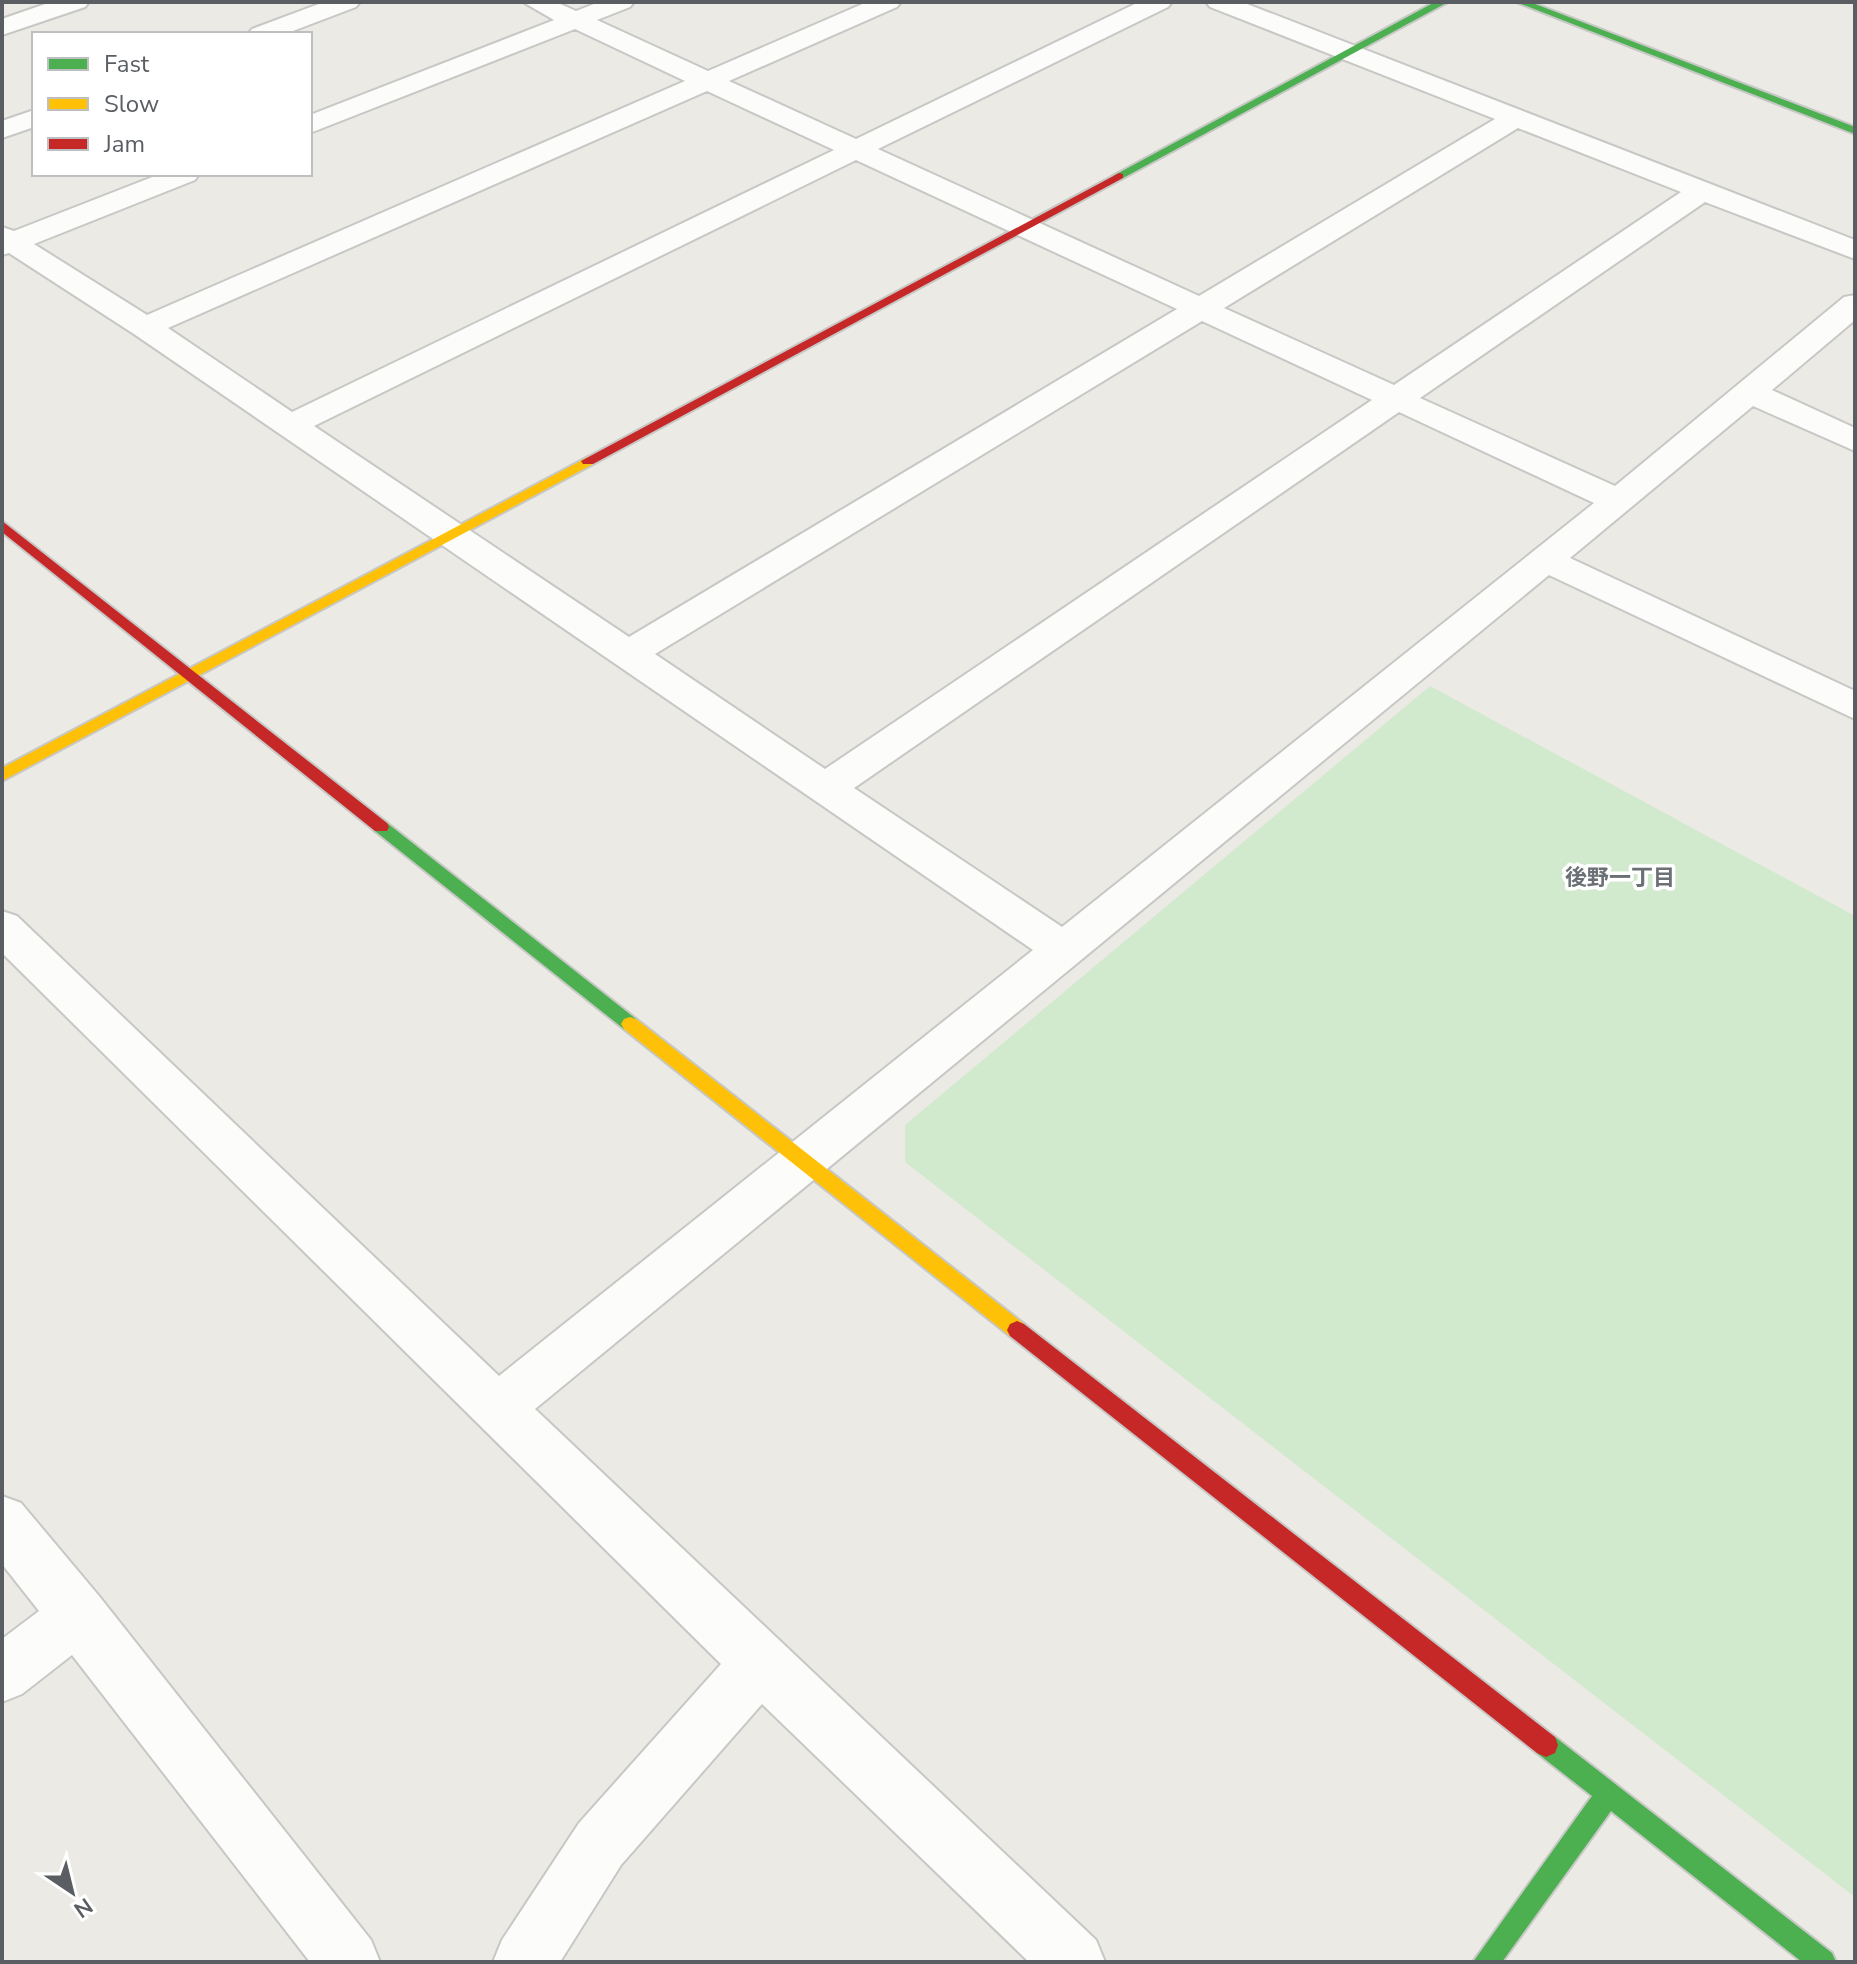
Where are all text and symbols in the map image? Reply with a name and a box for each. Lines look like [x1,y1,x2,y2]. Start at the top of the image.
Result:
legend [32,32,312,176]
text: Fast [104,48,150,80]
text: Slow [104,88,159,120]
text: Jam [103,128,145,160]
district label: 後野一丁目 [1565,863,1675,893]
north arrow [32,1852,112,1932]
text: N [68,1891,98,1925]

